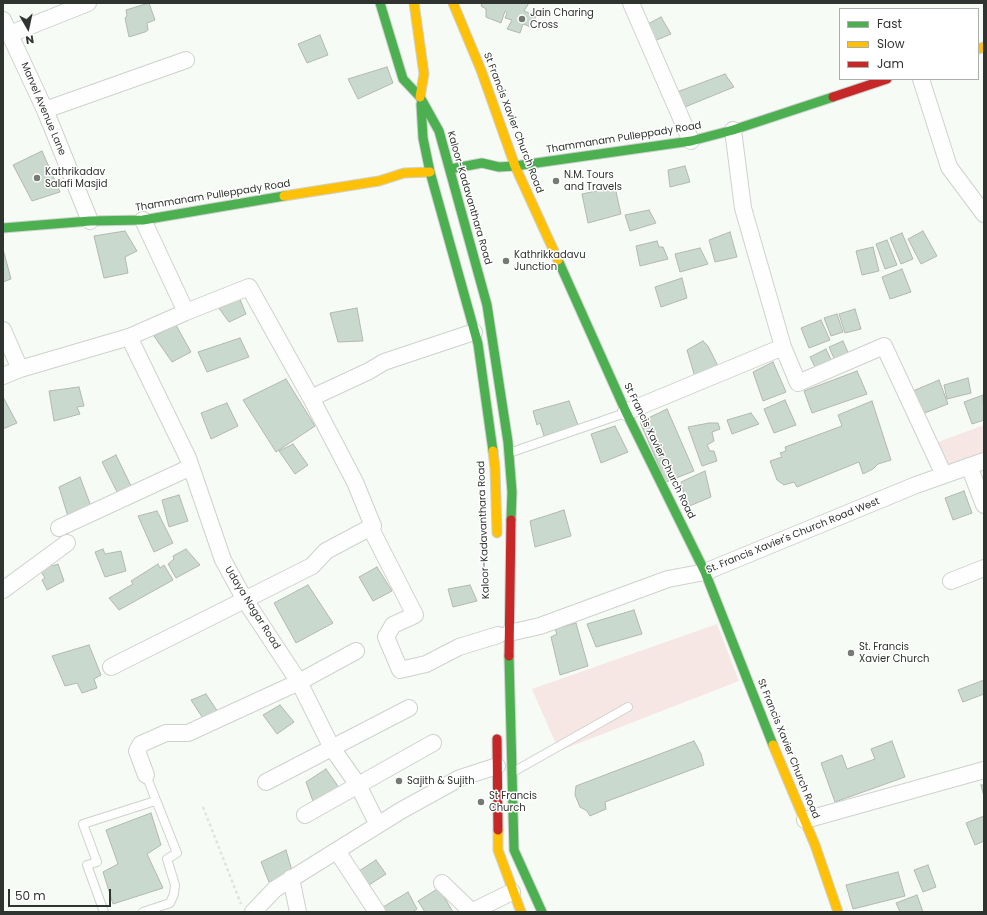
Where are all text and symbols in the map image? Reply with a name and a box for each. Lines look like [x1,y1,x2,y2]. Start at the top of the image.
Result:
place label: Jain Charing Cross [530,7,594,30]
north arrow [8,8,48,48]
legend [839,8,979,80]
marker: Jain Charing Cross [517,14,527,24]
text: Fast [877,15,902,32]
text: N [25,31,35,48]
text: Slow [877,35,905,52]
street label: St Francis Xavier Church Road [481,51,545,195]
text: Jam [877,55,904,72]
street label: Marvel Avenue Lane [18,61,68,157]
street label: Thammanam Pulleppady Road [546,120,702,156]
street label: Kaloor-Kadavanthara Road [444,130,494,266]
place label: Kathrikadav Salafi Masjid [45,166,108,190]
place label: N.M. Tours and Travels [564,169,622,192]
marker: Kathrikadav Salafi Masjid [32,173,42,183]
marker: N.M. Tours and Travels [551,176,561,186]
street label: Thammanam Pulleppady Road [135,178,291,214]
place label: Kathrikkadavu Junction [514,249,586,272]
marker: Kathrikkadavu Junction [501,256,511,266]
street label: St Francis Xavier Church Road [621,381,697,521]
street label: Kaloor-Kadavanthara Road [476,461,492,599]
street label: St. Francis Xavier's Church Road West [705,496,881,576]
street label: Udaya Nagar Road [222,565,282,651]
place label: St. Francis Xavier Church [859,641,929,664]
marker: St. Francis Xavier Church [846,648,856,658]
street label: St Francis Xavier Church Road [754,677,822,821]
place label: Sajith & Sujith [407,775,475,787]
marker: Sajith & Sujith [394,776,404,786]
place label: St Francis Church [489,790,537,814]
marker: St Francis Church [476,797,486,807]
scale bar [10,881,113,907]
text: 50 m [15,887,46,904]

